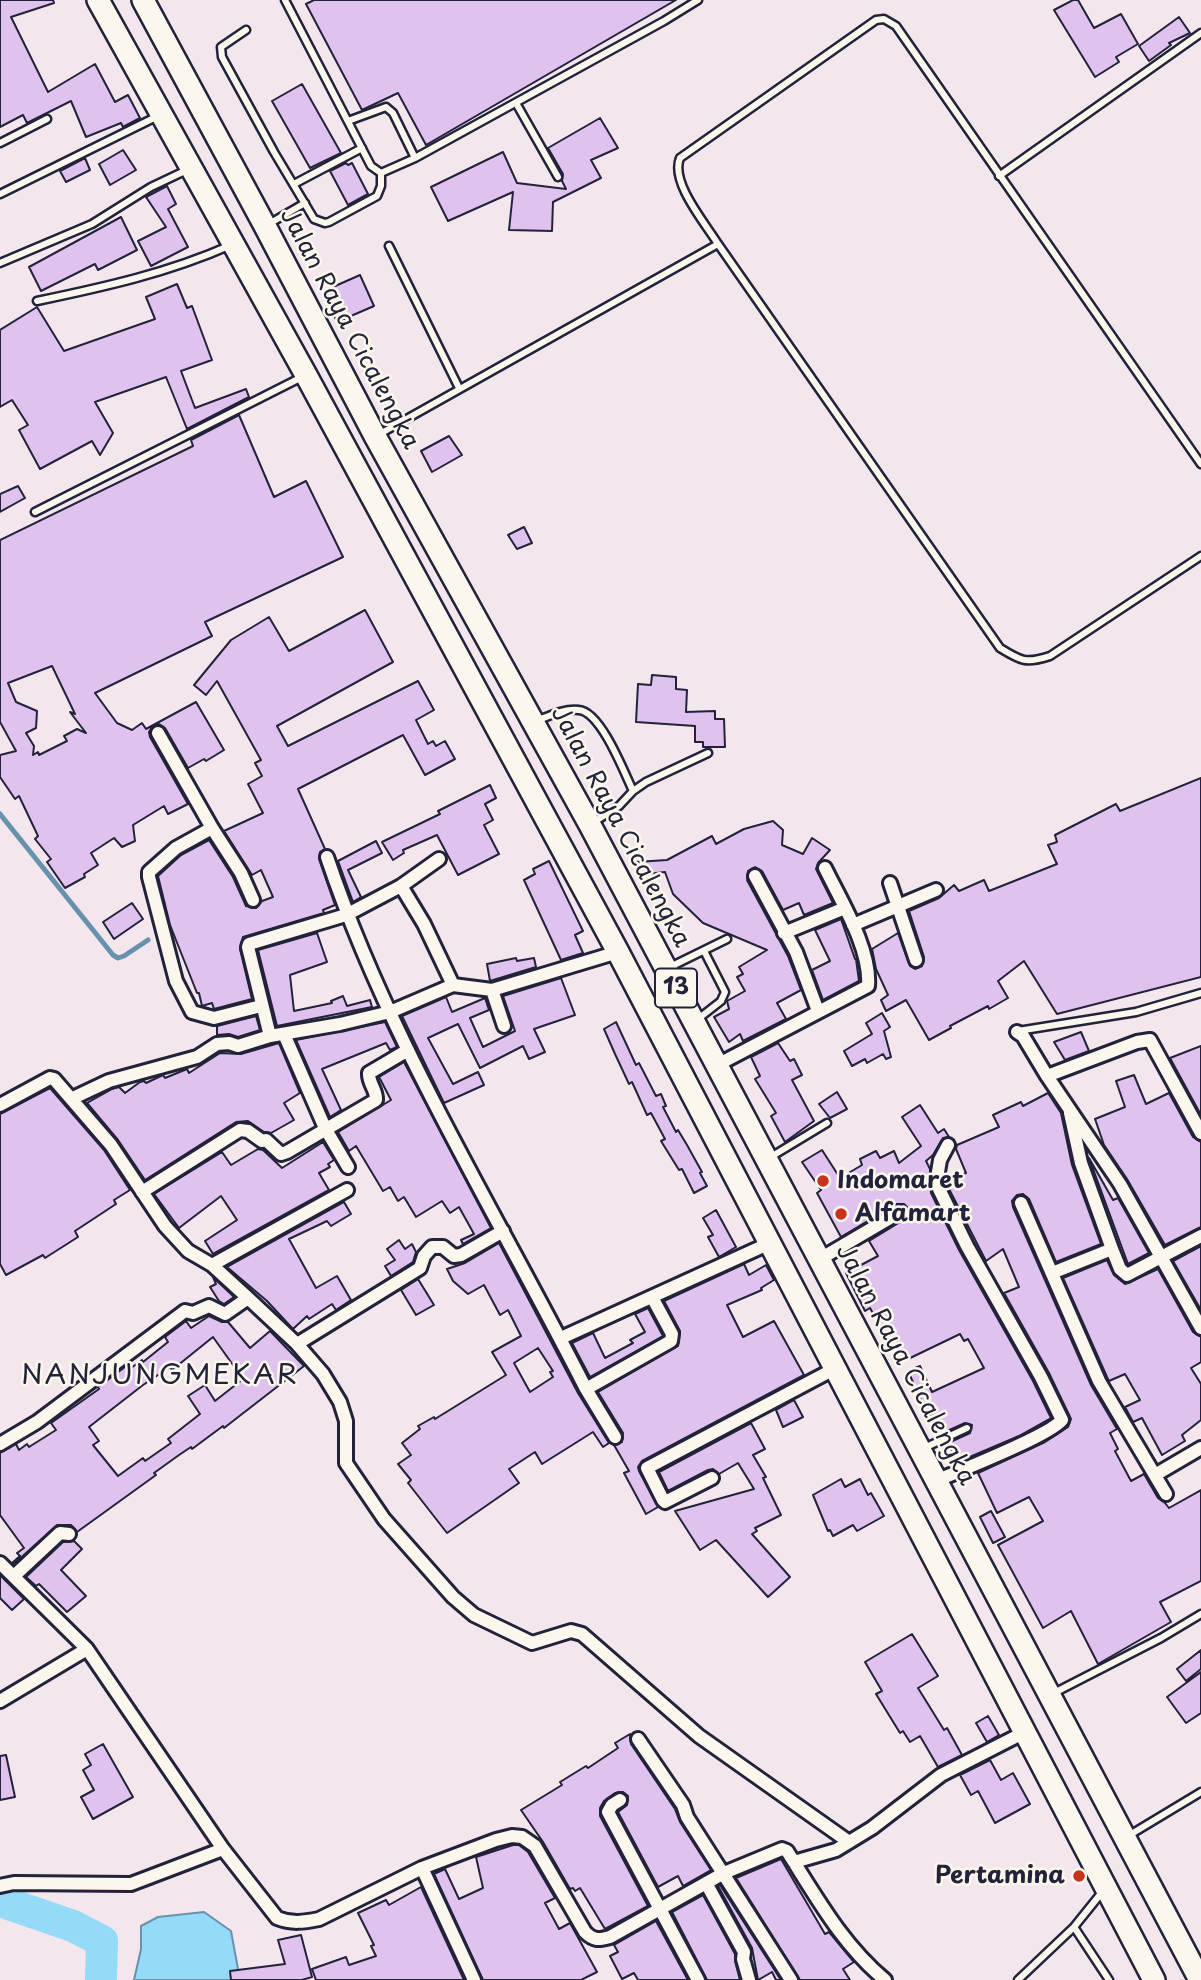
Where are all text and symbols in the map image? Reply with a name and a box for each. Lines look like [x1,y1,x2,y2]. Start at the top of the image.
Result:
street label: Jalan Raya Cicalengka [273,204,425,454]
street label: Jalan Raya Cicalengka [544,702,696,952]
road number: 13 [655,968,697,1007]
place label: Indomaret [837,1167,964,1195]
marker: Indomaret [815,1173,831,1189]
place label: Alfamart [855,1200,971,1228]
marker: Alfamart [833,1206,849,1222]
street label: Jalan Raya Cicalengka [829,1240,981,1490]
district label: NANJUNGMEKAR [23,1359,297,1393]
place label: Pertamina [935,1862,1065,1890]
marker: Pertamina [1071,1868,1087,1884]

